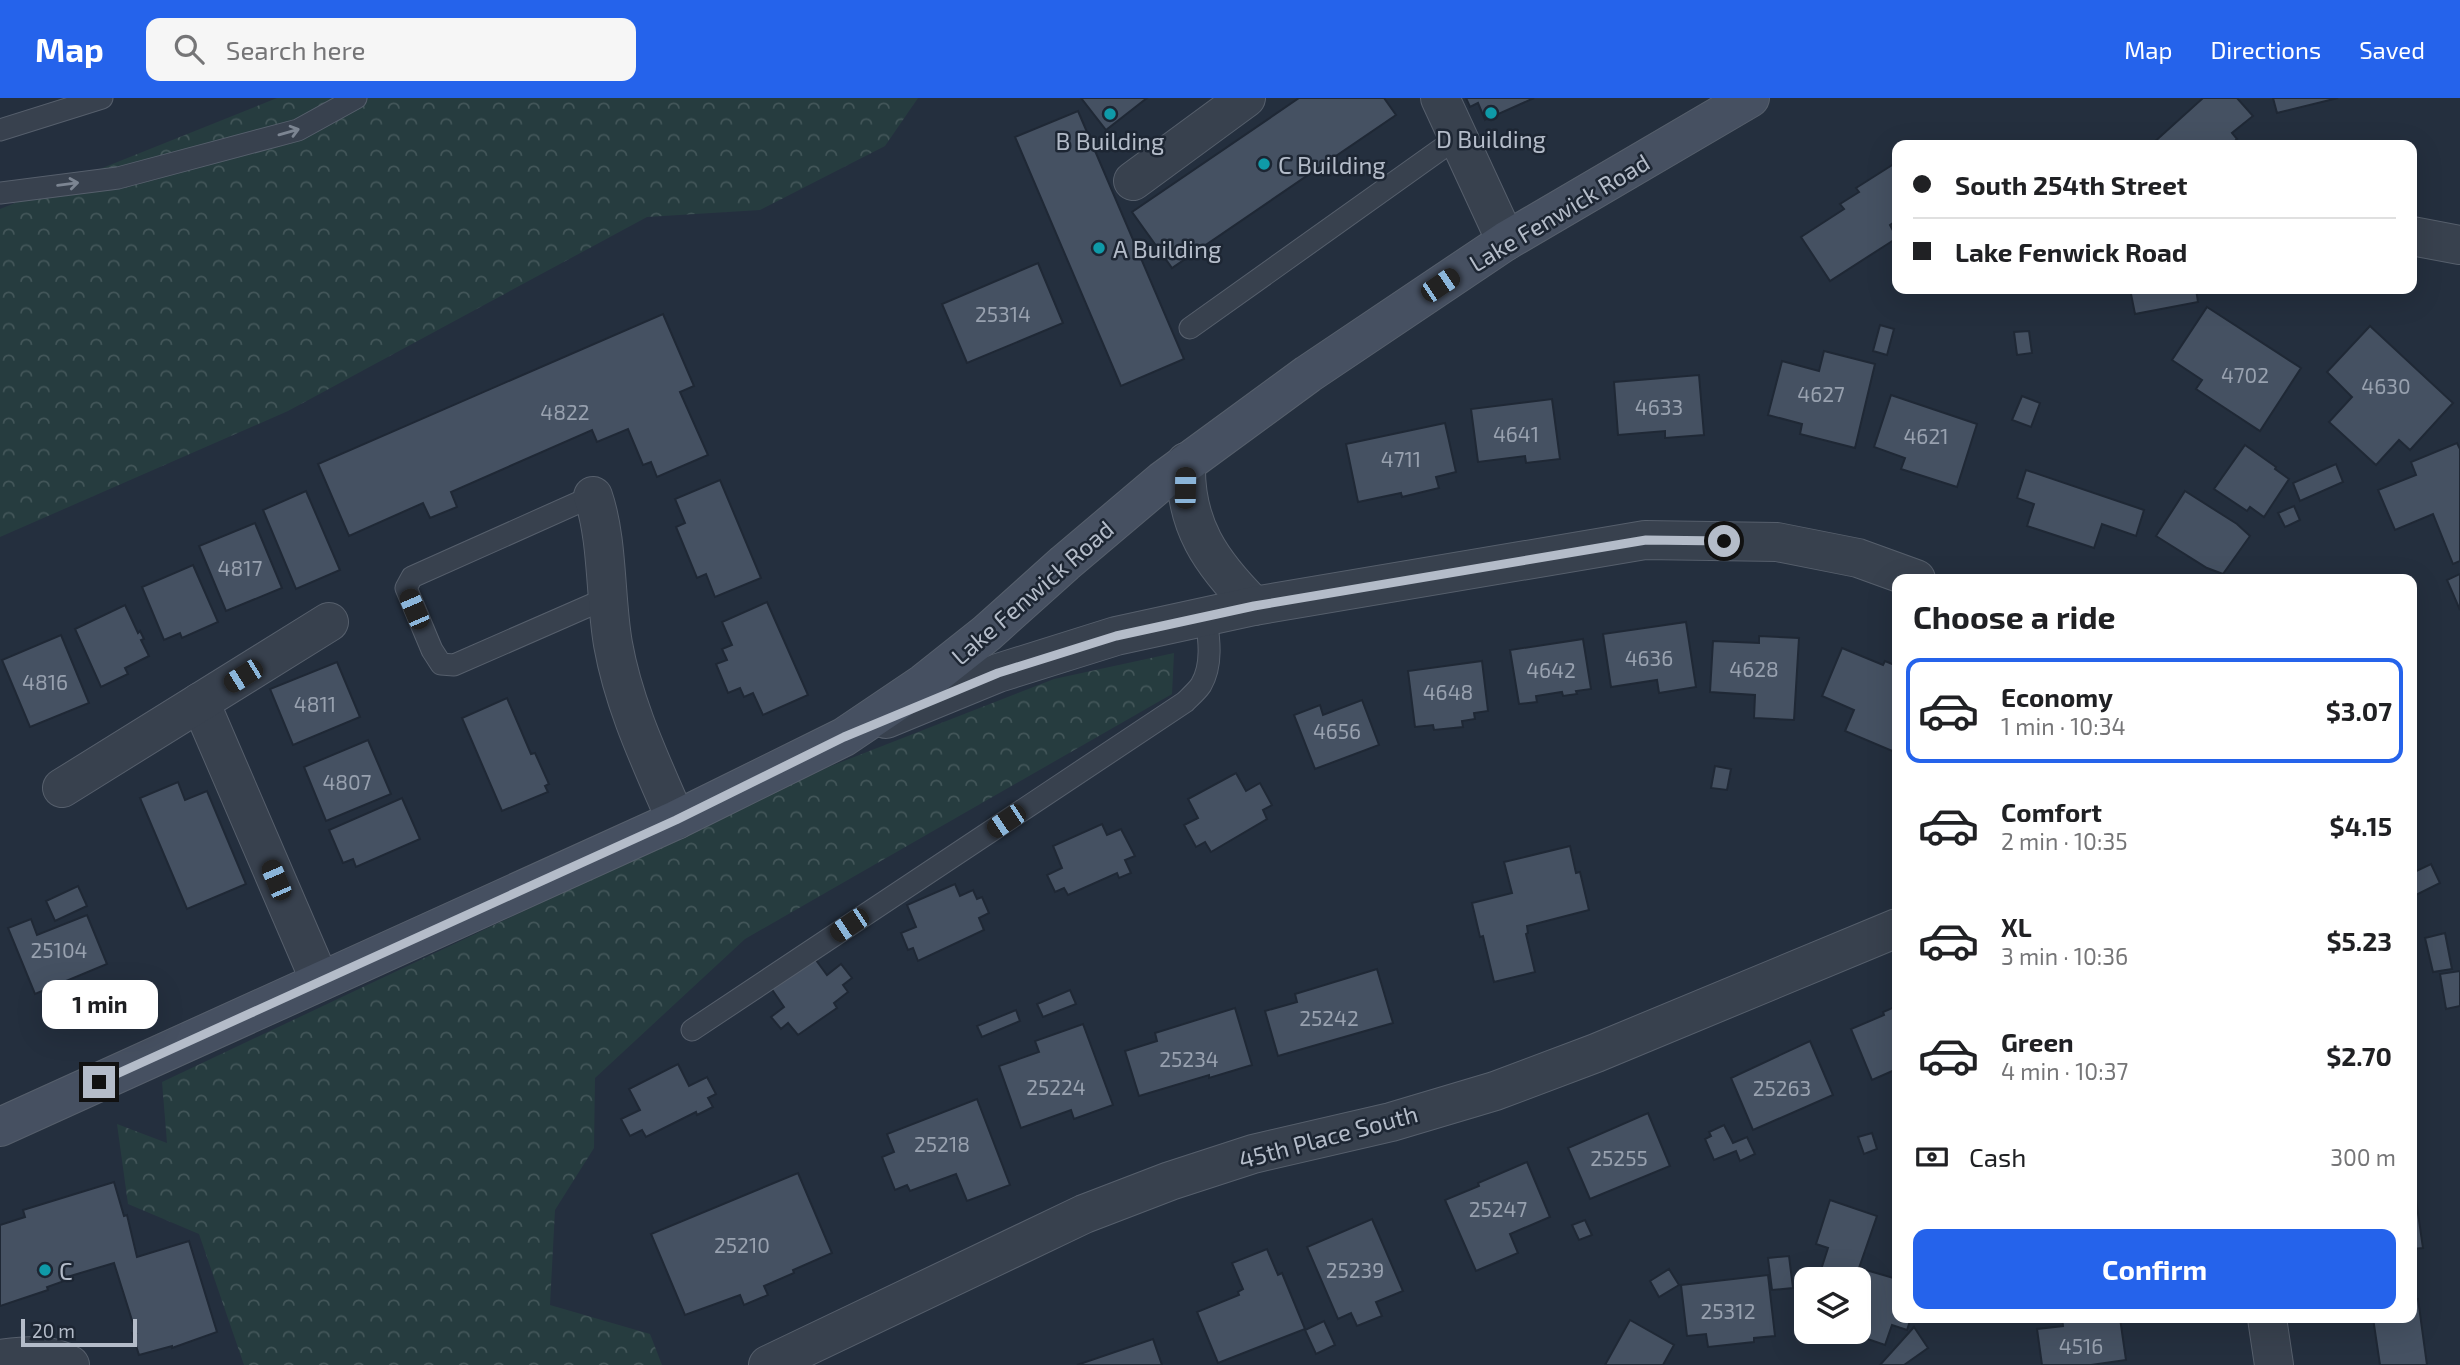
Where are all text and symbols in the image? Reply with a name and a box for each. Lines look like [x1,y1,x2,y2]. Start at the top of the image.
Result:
search box [146,18,636,81]
text: Map [35,29,104,69]
icon: search [170,30,208,68]
text: Search here [226,34,365,65]
text: Map [2124,35,2172,64]
text: Directions [2210,35,2321,64]
text: Saved [2359,35,2425,64]
marker: D Building [1483,105,1499,121]
marker: B Building [1102,106,1118,122]
place label: D Building [1436,124,1546,153]
one-way arrow [277,125,299,138]
place label: B Building [1056,126,1164,155]
street label: Lake Fenwick Road [1464,147,1654,277]
place label: C Building [1278,150,1386,179]
marker: C Building [1256,156,1272,172]
text: South 254th Street [1955,169,2188,200]
one-way arrow [56,178,79,191]
place label: A Building [1113,234,1221,263]
text: Lake Fenwick Road [1955,236,2187,267]
marker: A Building [1091,240,1107,256]
car [1417,265,1464,305]
house number: 25314 [975,301,1031,326]
house number: 4702 [2221,362,2269,387]
house number: 4630 [2361,373,2411,398]
house number: 4627 [1797,381,1845,406]
house number: 4633 [1635,394,1683,419]
house number: 4822 [540,399,590,424]
house number: 4641 [1493,421,1539,446]
house number: 4621 [1903,423,1949,448]
house number: 4711 [1381,446,1421,471]
car [1175,467,1196,509]
street label: Lake Fenwick Road [945,514,1119,670]
route start [1708,525,1740,557]
house number: 4817 [218,555,263,580]
car [397,586,432,632]
text: Choose a ride [1913,597,2116,635]
house number: 4636 [1625,645,1673,670]
car [220,656,267,696]
house number: 4628 [1729,656,1779,681]
house number: 4642 [1526,657,1576,682]
house number: 4816 [22,669,68,694]
house number: 4648 [1423,679,1473,704]
icon: car [1917,679,1980,742]
text: Economy [2001,681,2113,712]
house number: 4811 [294,691,336,716]
text: $3.07 [2326,695,2392,726]
text: 1 min · 10:34 [2001,712,2126,740]
house number: 4656 [1313,718,1361,743]
house number: 4807 [322,769,372,794]
icon: car [1917,794,1980,857]
text: Comfort [2001,796,2102,827]
car [983,801,1030,841]
text: $4.15 [2330,810,2392,841]
text: 2 min · 10:35 [2001,827,2128,855]
car [259,857,294,903]
car [826,905,873,945]
icon: car [1917,909,1980,972]
text: XL [2001,911,2032,942]
text: $5.23 [2326,925,2392,956]
house number: 25104 [31,937,88,962]
text: 3 min · 10:36 [2001,942,2128,970]
callout: 1 min [41,981,157,1030]
text: 1 min [72,990,128,1018]
house number: 25242 [1299,1005,1359,1030]
icon: car [1917,1024,1980,1087]
text: Green [2001,1026,2074,1057]
text: $2.70 [2326,1040,2392,1071]
house number: 25234 [1159,1046,1219,1071]
text: 4 min · 10:37 [2001,1057,2128,1085]
route end [83,1066,115,1098]
house number: 25224 [1026,1074,1086,1099]
house number: 25263 [1753,1075,1811,1100]
street label: 45th Place South [1235,1098,1421,1174]
house number: 25218 [914,1131,970,1156]
icon: cash [1913,1138,1951,1176]
text: Cash [1969,1141,2026,1172]
text: 300 m [2330,1143,2396,1171]
house number: 25255 [1590,1145,1648,1170]
house number: 25247 [1469,1196,1528,1221]
button: Confirm [1913,1229,2396,1309]
house number: 25210 [714,1232,770,1257]
place label: C [59,1256,73,1285]
house number: 25239 [1326,1257,1384,1282]
marker: C [37,1262,53,1278]
map controls [1794,1267,1871,1344]
button: layers [1794,1267,1871,1344]
house number: 25312 [1701,1298,1755,1323]
scale bar [21,1316,136,1348]
text: 20 m [32,1319,75,1342]
house number: 4516 [2059,1333,2103,1358]

